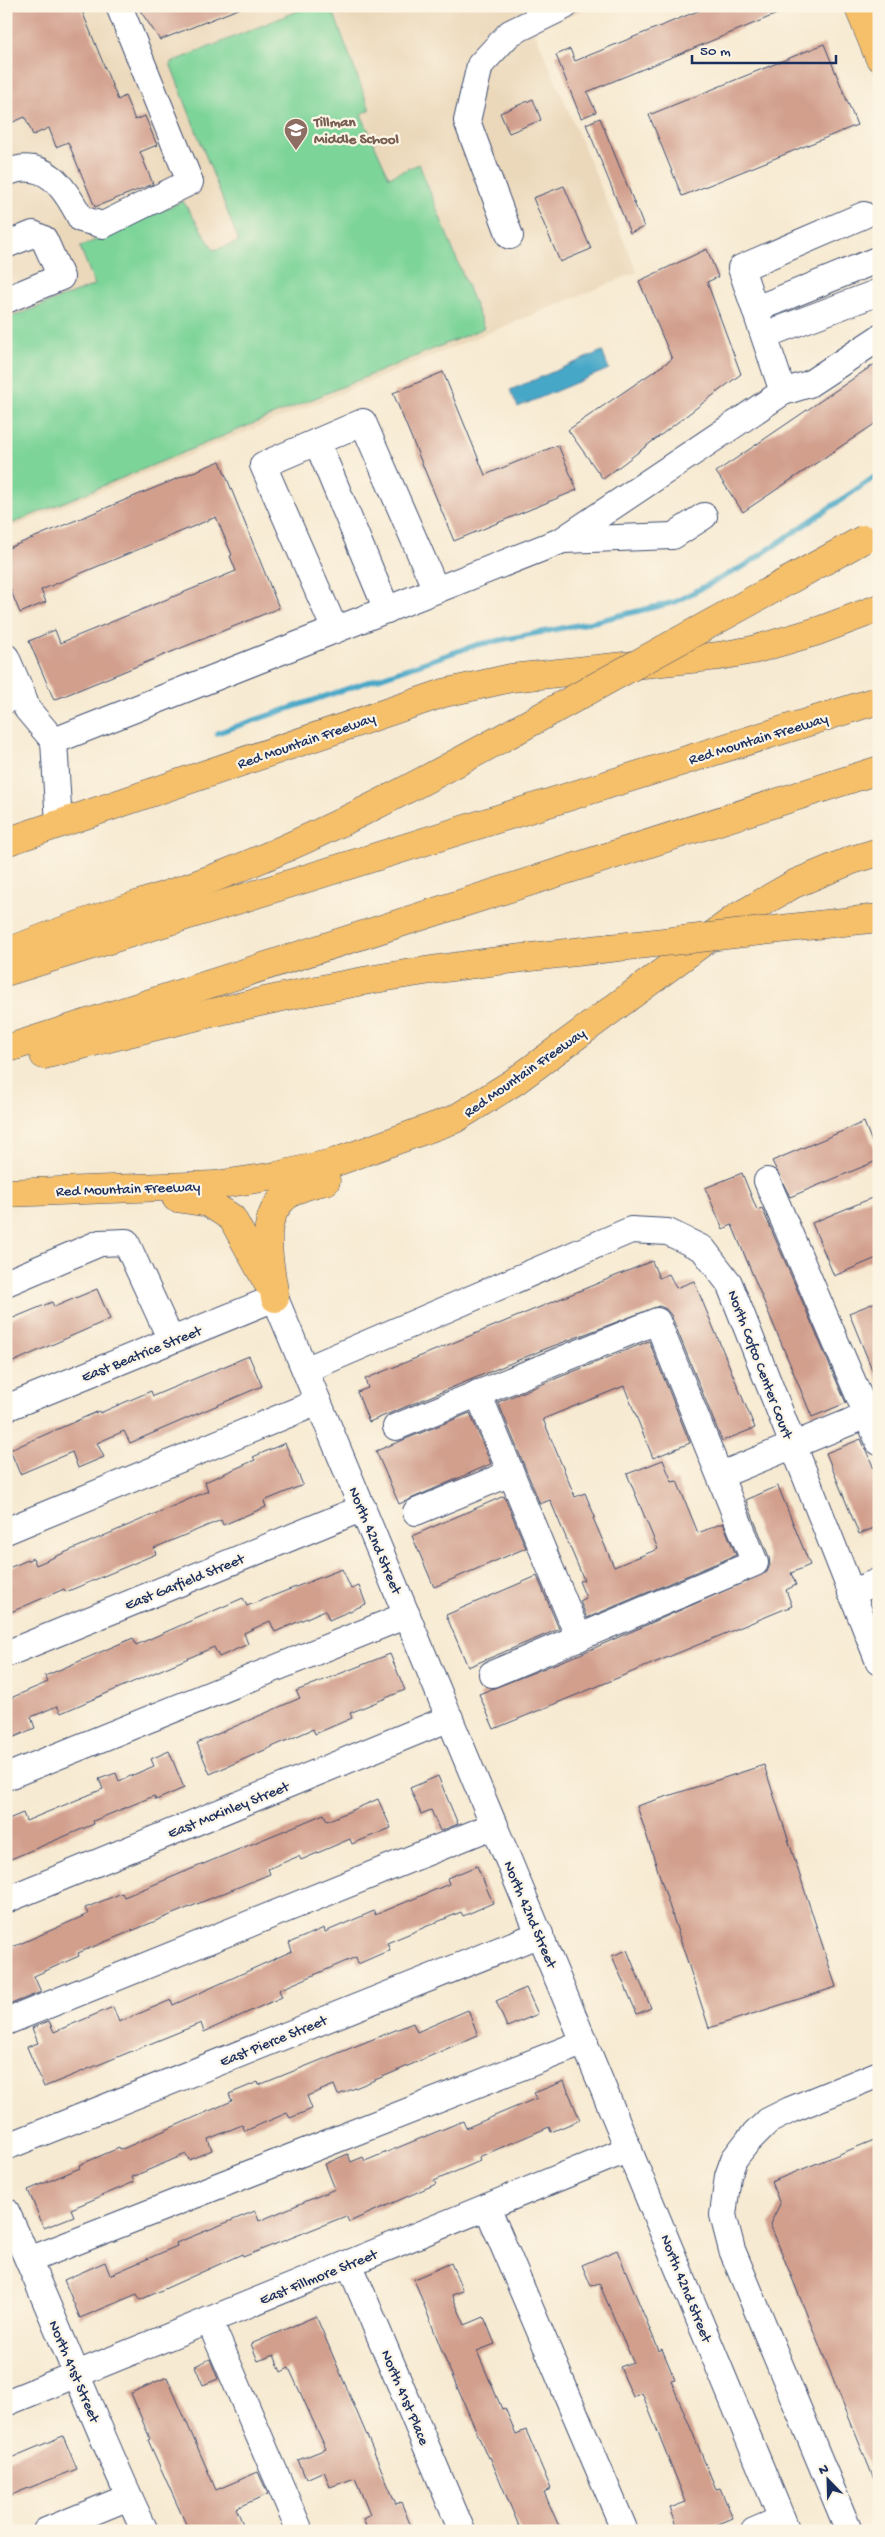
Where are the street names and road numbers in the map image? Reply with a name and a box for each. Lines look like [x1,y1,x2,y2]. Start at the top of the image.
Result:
street label: Red Mountain Freeway [235,710,378,774]
street label: Red Mountain Freeway [687,710,831,770]
street label: Red Mountain Freeway [461,1024,590,1122]
street label: Red Mountain Freeway [56,1178,201,1202]
street label: North Cofco Center Court [722,1288,796,1443]
street label: East Beatrice Street [79,1322,206,1387]
street label: North 42nd Street [343,1485,406,1599]
street label: East Garfield Street [122,1550,249,1615]
street label: East McKinley Street [166,1778,294,1843]
street label: North 42nd Street [498,1859,561,1973]
street label: East Pierce Street [218,2011,332,2072]
street label: North 42nd Street [655,2232,716,2347]
street label: East Fillmore Street [257,2245,382,2310]
street label: North 41st Street [44,2318,103,2427]
street label: North 41st Place [376,2347,432,2448]

